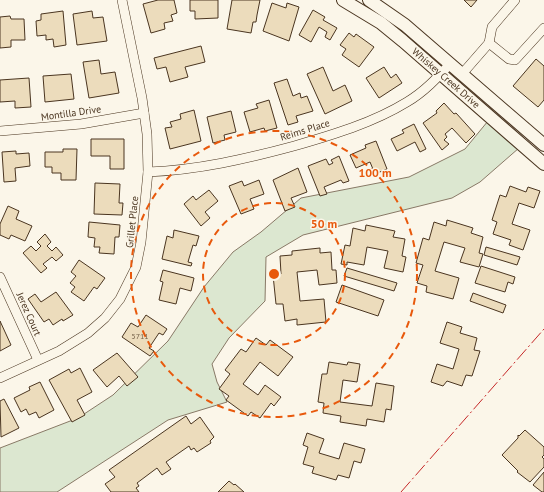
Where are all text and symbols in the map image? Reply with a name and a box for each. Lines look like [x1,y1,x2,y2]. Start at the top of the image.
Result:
street label: Whiskey Creek Drive [409,45,483,111]
street label: Montilla Drive [40,102,102,124]
street label: Reims Place [279,116,331,144]
text: 100 m [358,165,392,180]
street label: Grillet Place [123,195,141,249]
text: 50 m [311,216,337,231]
centre of rings [267,267,281,281]
street label: Jerez Court [13,289,45,338]
house number: 5711 [131,331,149,341]

